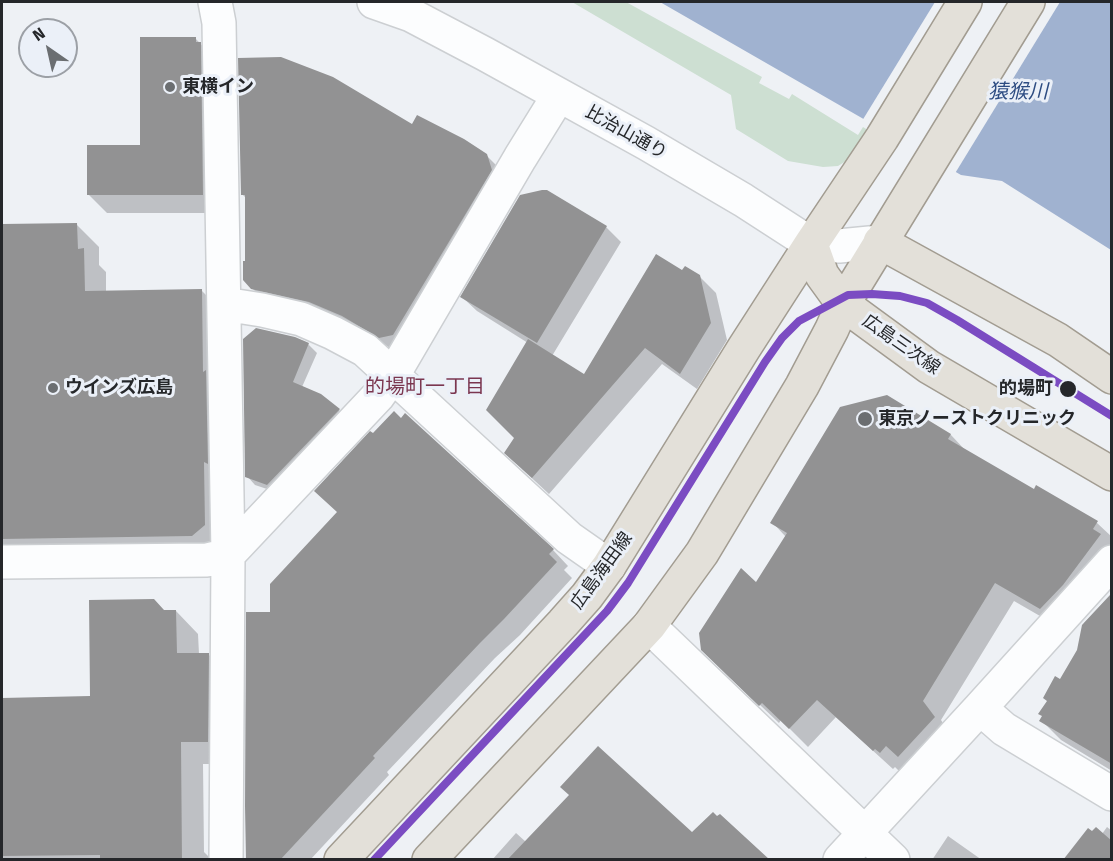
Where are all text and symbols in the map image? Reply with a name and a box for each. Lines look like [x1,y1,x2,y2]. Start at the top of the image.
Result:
north arrow [18,18,78,78]
text: N [29,23,48,45]
place label: 東横イン [182,76,254,98]
marker: 東横イン [163,80,177,94]
water label: 猿猴川 [988,80,1048,104]
street label: 比治山通り [581,102,671,164]
street label: 広島三次線 [858,310,944,380]
district label: 的場町一丁目 [365,375,485,399]
place label: ウインズ広島 [65,377,173,399]
place label: 的場町 [999,378,1053,400]
marker: 的場町 [1058,379,1078,399]
marker: ウインズ広島 [46,381,60,395]
place label: 東京ノーストクリニック [878,408,1076,430]
marker: 東京ノーストクリニック [856,410,874,428]
street label: 広島海田線 [567,528,637,614]

